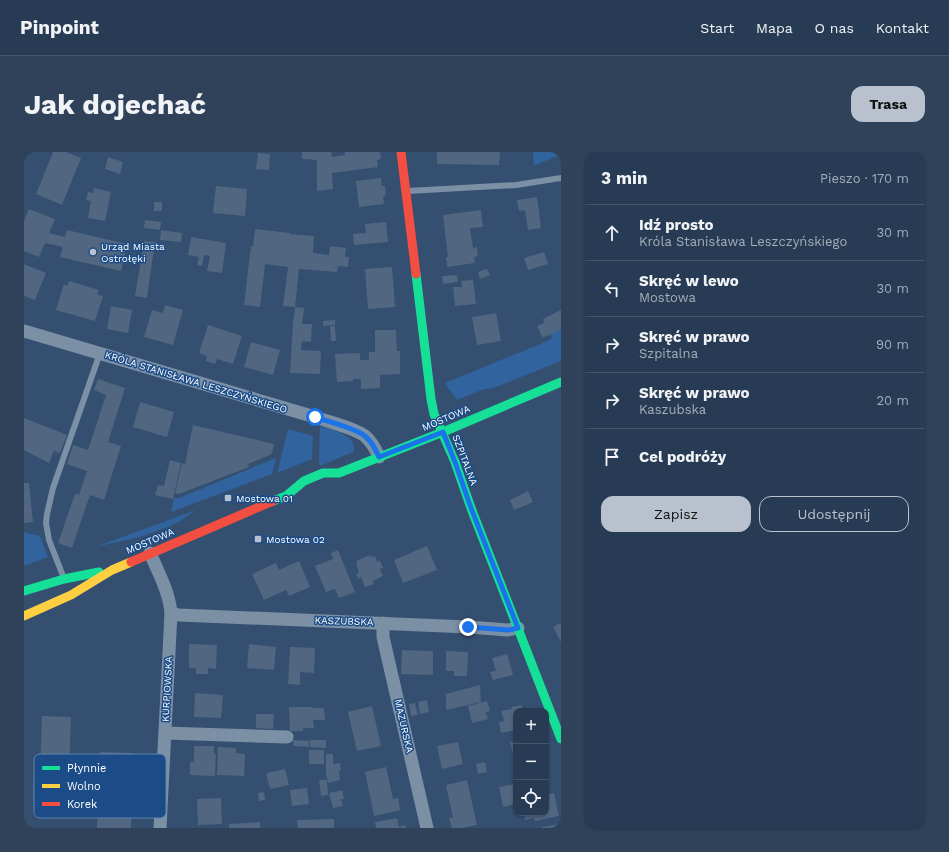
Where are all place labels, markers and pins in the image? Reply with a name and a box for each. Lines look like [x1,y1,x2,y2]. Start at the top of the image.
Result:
place label: Urząd Miasta Ostrołęki [101,241,165,264]
marker: Urząd Miasta Ostrołęki [88,247,98,257]
marker: Mostowa 01 [223,493,233,503]
place label: Mostowa 01 [236,493,293,504]
marker: Mostowa 02 [253,534,263,544]
place label: Mostowa 02 [266,534,325,545]

